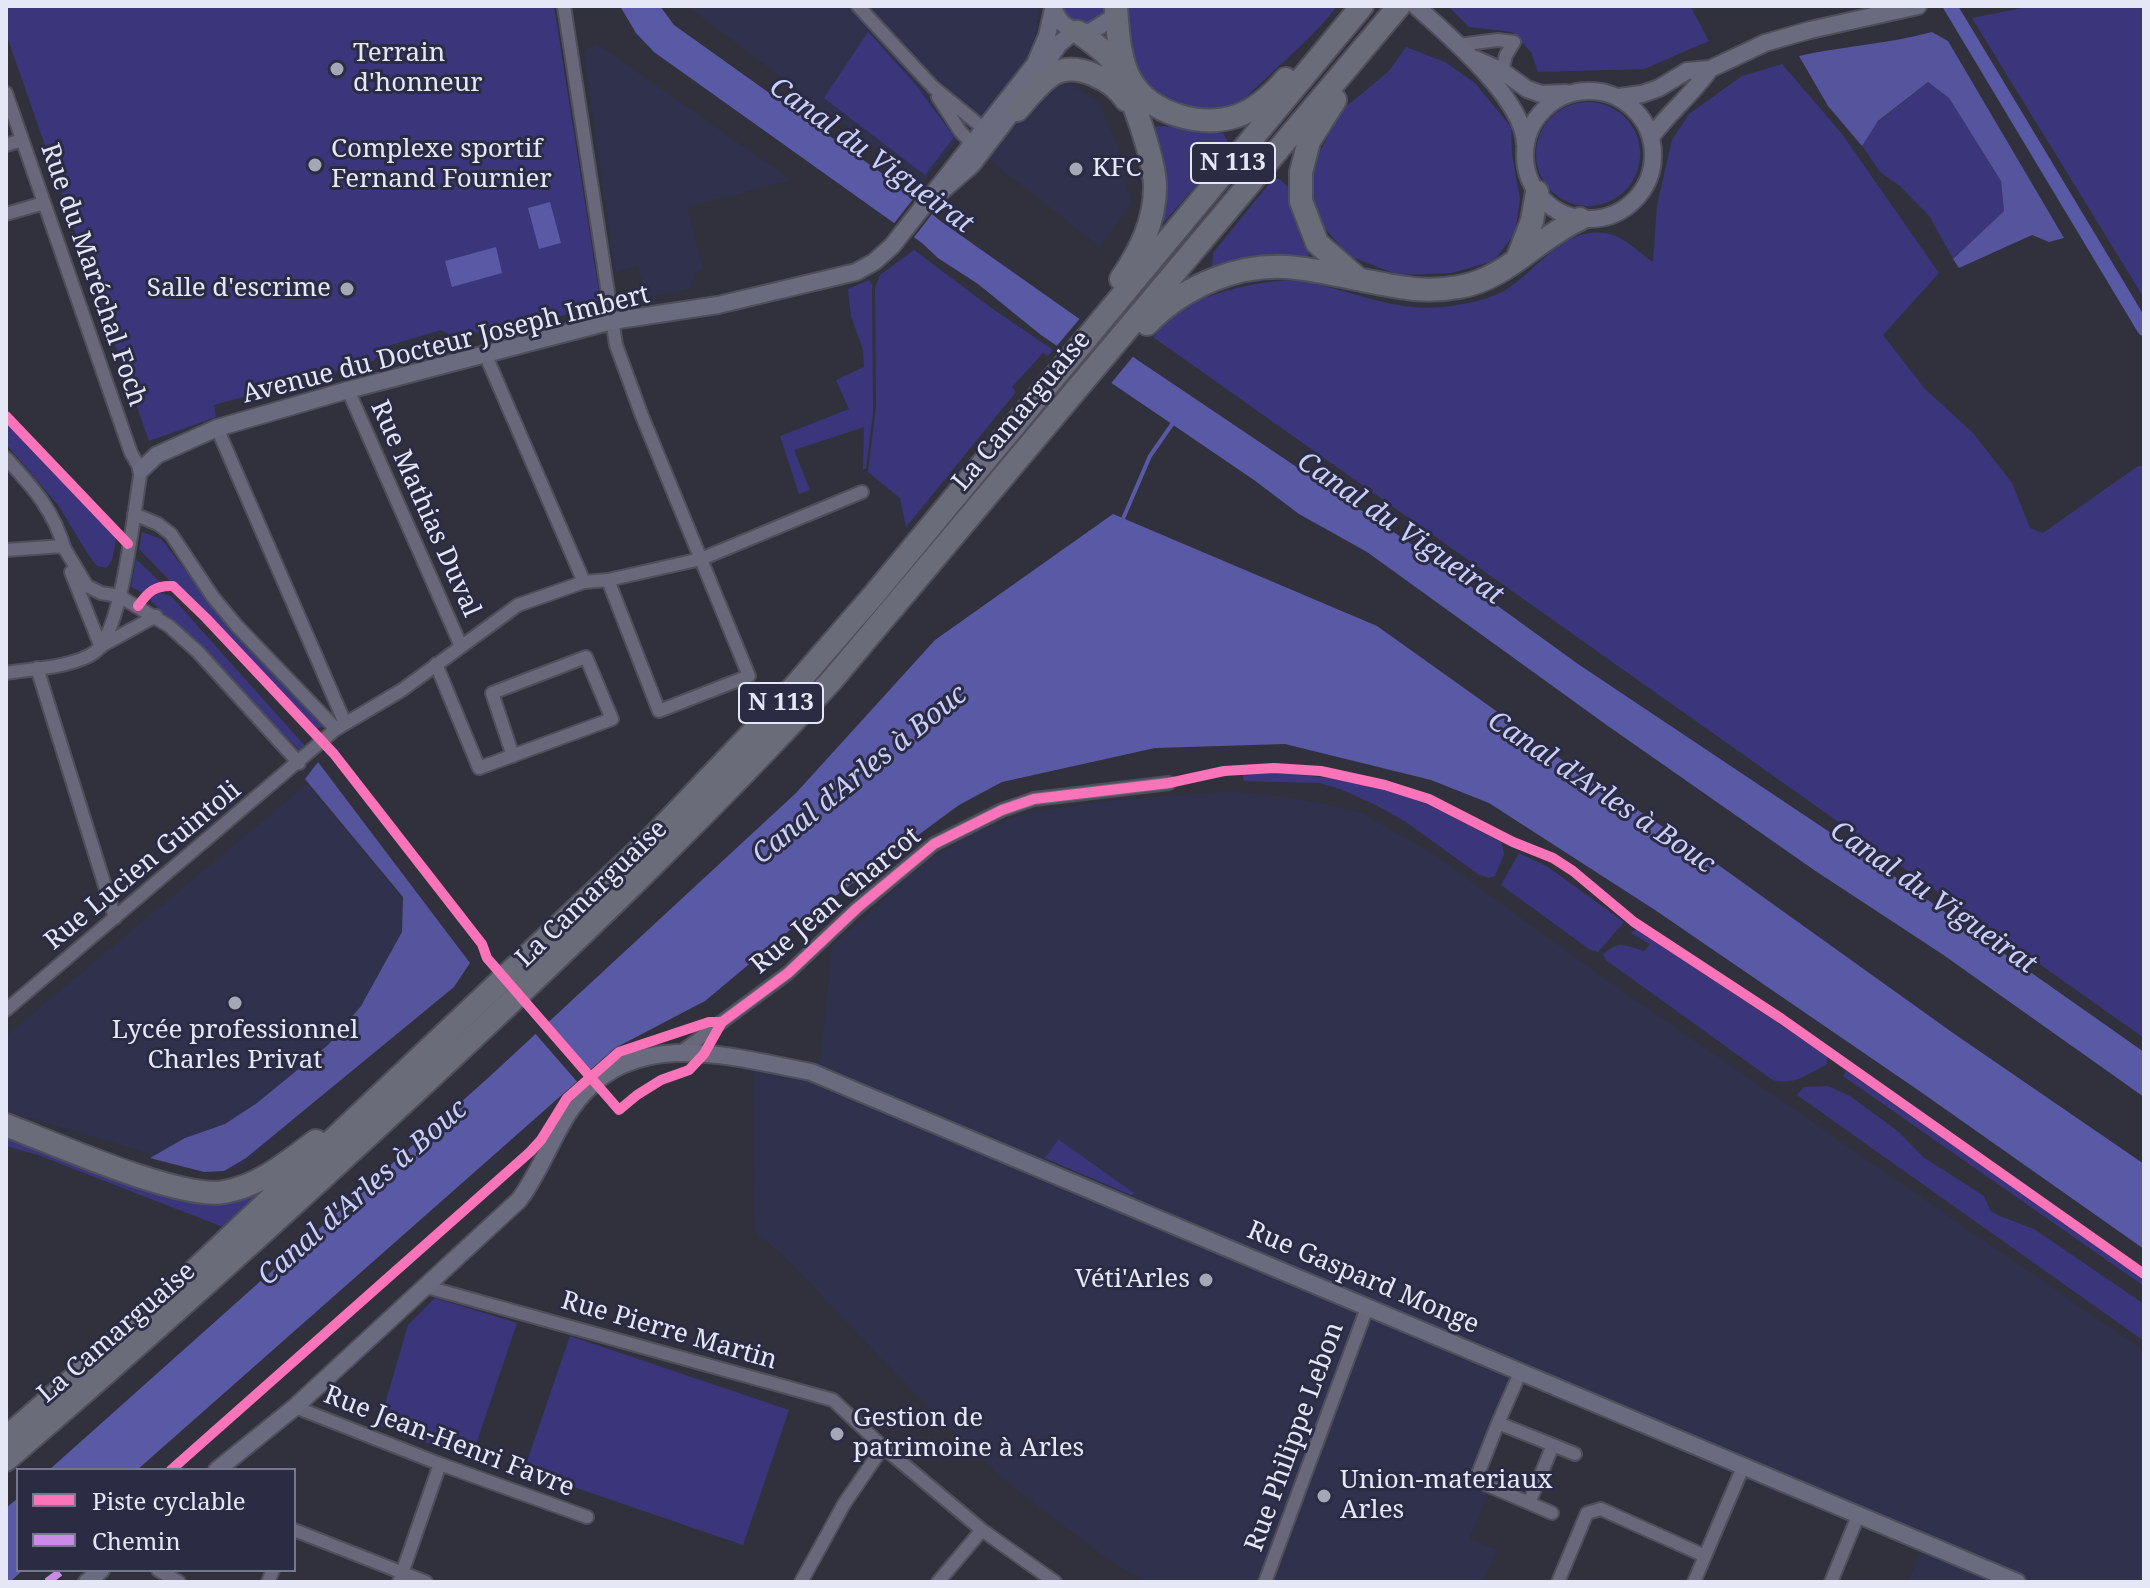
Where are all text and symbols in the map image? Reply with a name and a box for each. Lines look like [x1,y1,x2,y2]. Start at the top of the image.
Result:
place label: Terrain d'honneur [353,38,482,100]
marker: Terrain d'honneur [328,60,346,78]
water label: Canal du Vigueirat [762,71,980,241]
place label: Complexe sportif Fernand Fournier [331,134,552,196]
street label: Rue du Maréchal Foch [33,139,153,411]
road number: N 113 [1191,143,1275,183]
place label: KFC [1092,153,1142,185]
marker: Complexe sportif Fernand Fournier [306,156,324,174]
marker: KFC [1067,160,1085,178]
place label: Salle d'escrime [147,273,331,305]
street label: Avenue du Docteur Joseph Imbert [239,279,653,411]
marker: Salle d'escrime [338,280,356,298]
street label: La Camarguaise [946,325,1098,497]
street label: Rue Mathias Duval [363,396,487,622]
water label: Canal du Vigueirat [1290,445,1510,613]
water label: Canal d'Arles à Bouc [746,678,974,872]
road number: N 113 [739,683,823,723]
water label: Canal d'Arles à Bouc [1481,705,1721,881]
street label: Rue Lucien Guintoli [39,775,247,957]
street label: La Camarguaise [510,814,674,974]
water label: Canal du Vigueirat [1823,814,2043,982]
street label: Rue Jean Charcot [745,821,927,981]
marker: Lycée professionnel Charles Privat [226,994,244,1012]
place label: Lycée professionnel Charles Privat [112,1015,358,1076]
water label: Canal d'Arles à Bouc [251,1093,475,1293]
street label: Rue Gaspard Monge [1242,1215,1484,1341]
street label: La Camarguaise [32,1256,202,1410]
place label: Véti'Arles [1075,1264,1190,1296]
marker: Véti'Arles [1197,1271,1215,1289]
street label: Rue Pierre Martin [558,1285,780,1377]
street label: Rue Philippe Lebon [1239,1318,1351,1556]
street label: Rue Jean-Henri Favre [319,1380,579,1504]
place label: Gestion de patrimoine à Arles [853,1403,1084,1464]
marker: Gestion de patrimoine à Arles [828,1425,846,1443]
place label: Union-materiaux Arles [1340,1465,1553,1526]
legend [16,1468,296,1572]
text: Piste cyclable [92,1484,246,1517]
marker: Union-materiaux Arles [1315,1487,1333,1505]
text: Chemin [92,1524,181,1557]

